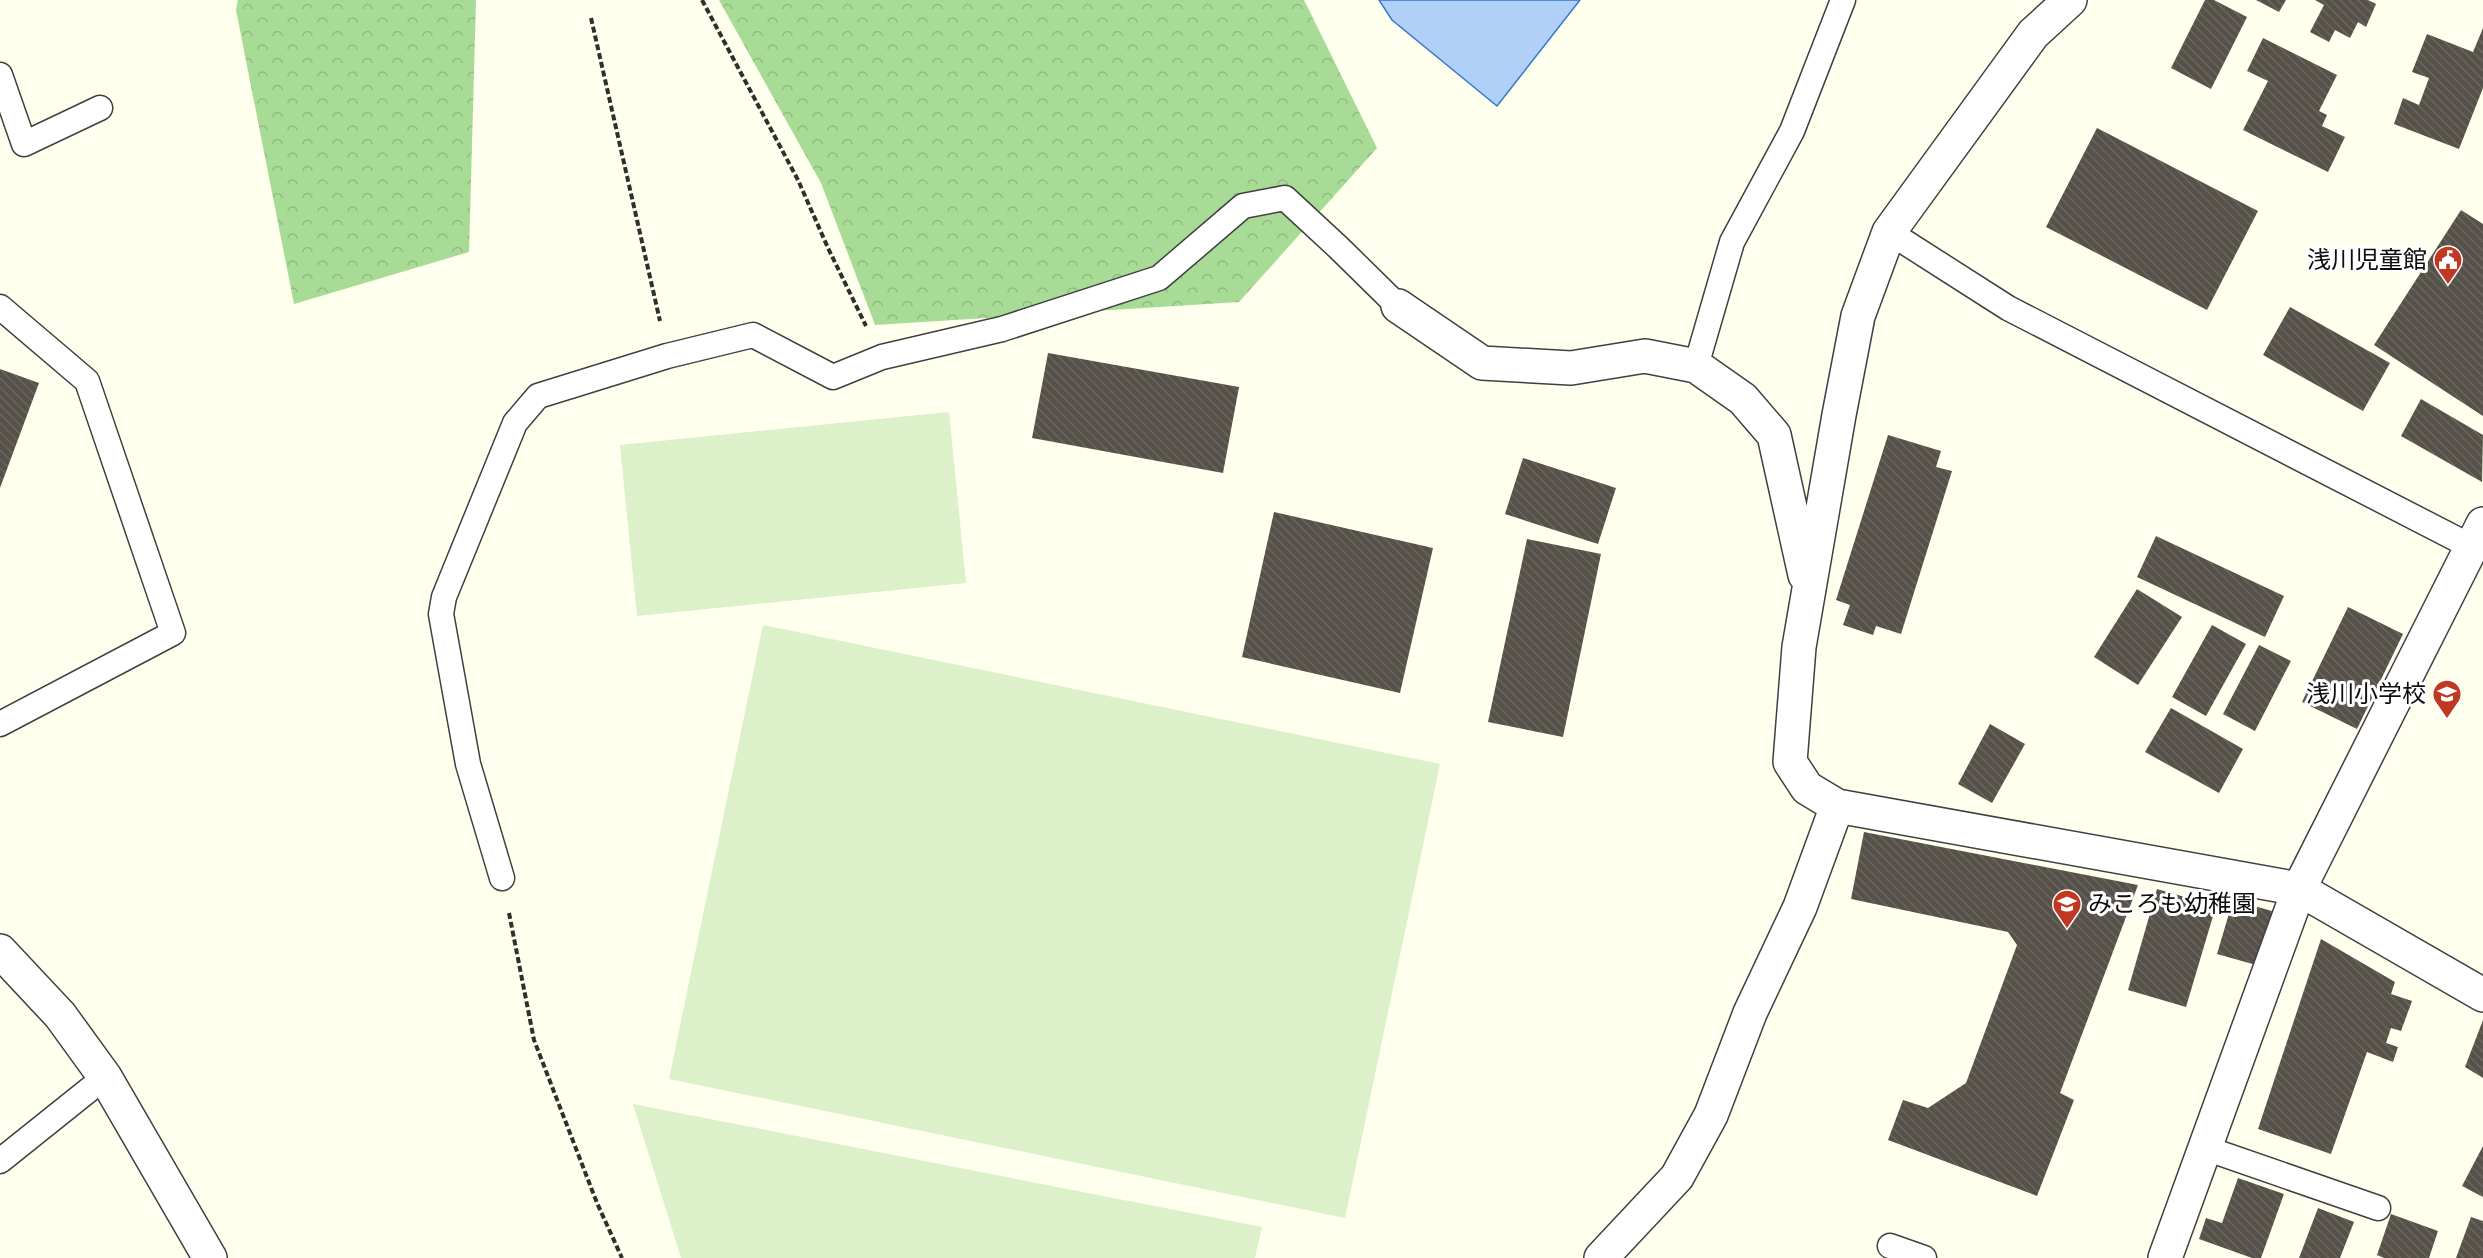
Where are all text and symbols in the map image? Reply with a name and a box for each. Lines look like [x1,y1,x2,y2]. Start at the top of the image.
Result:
place label: 浅川児童館 [2307,243,2427,279]
public building icon: 浅川児童館 [2432,244,2464,286]
place label: 浅川小学校 [2306,677,2426,713]
school or university icon: 浅川小学校 [2431,678,2463,720]
place label: みころも幼稚園 [2088,887,2256,923]
school or university icon: みころも幼稚園 [2051,888,2083,930]

